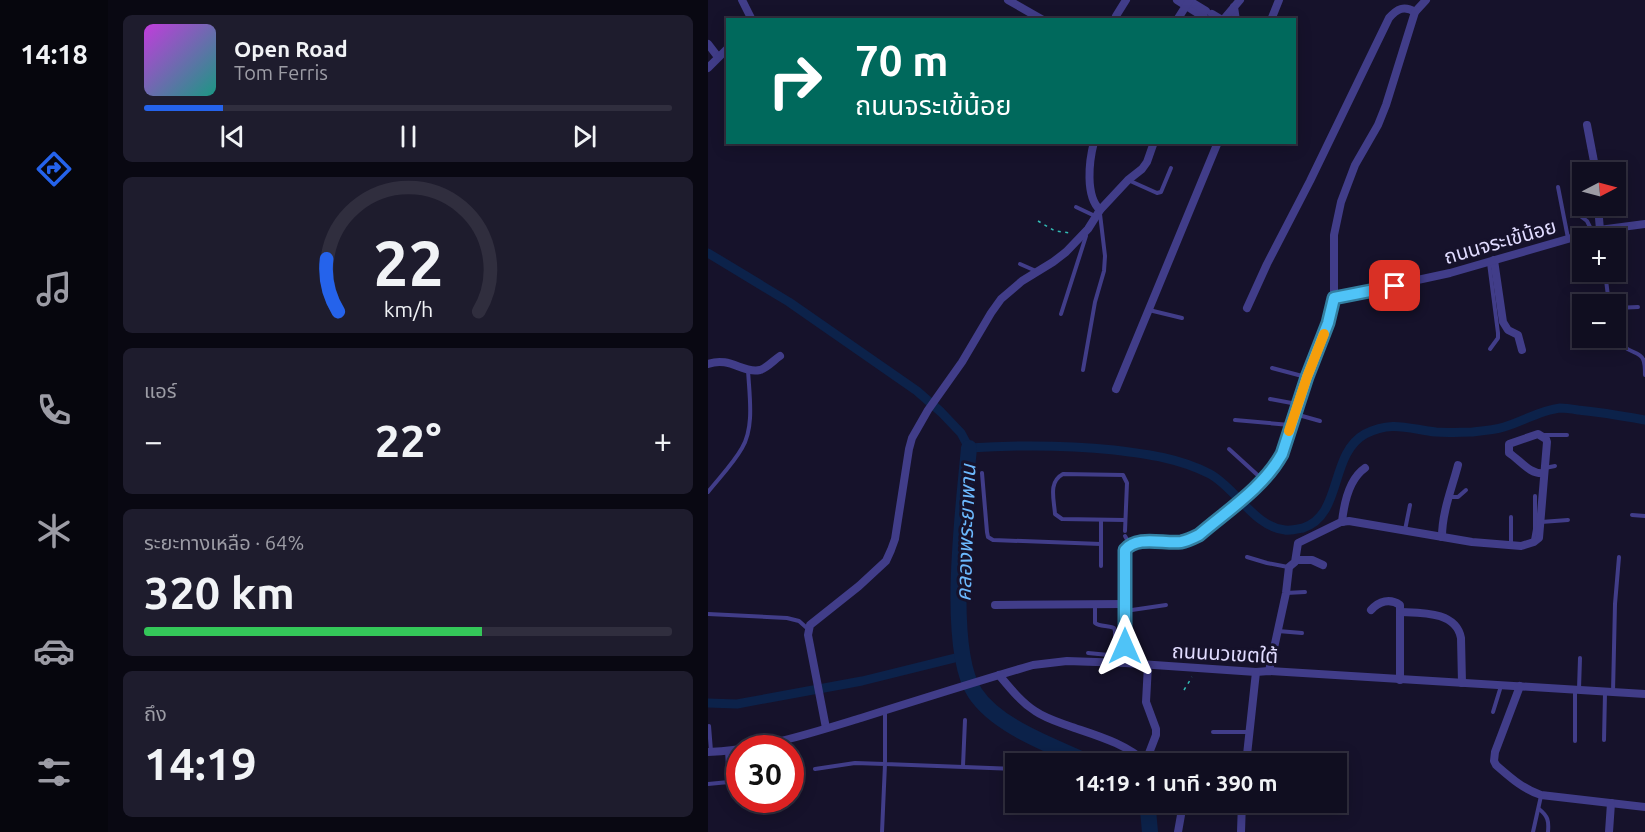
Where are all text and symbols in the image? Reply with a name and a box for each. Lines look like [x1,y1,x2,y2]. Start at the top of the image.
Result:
text: Open Road [234,36,348,61]
text: 70 m [855,37,949,84]
text: 14:18 [20,39,88,69]
icon: right [756,42,834,120]
text: Tom Ferris [234,61,328,84]
text: ถนนจระเข้น้อย [855,90,1012,120]
icon: previous [216,120,249,153]
icon: pause [392,120,425,153]
icon: next [568,120,601,153]
icon: directions [33,148,75,190]
north arrow [1572,162,1626,216]
map controls [1572,162,1626,348]
street label: ถนนจระเข้น้อย [1441,214,1559,268]
text: 22 [373,228,443,298]
button: + [1572,228,1626,282]
pin [1369,260,1420,311]
icon: music [33,268,75,310]
icon: arrive [1378,269,1411,302]
button: − [1572,294,1626,348]
text: km/h [383,297,433,321]
text: แอร์ [144,379,176,402]
icon: phone [33,389,75,431]
text: 22° [375,415,441,466]
text: − [144,422,163,459]
text: + [653,422,672,459]
water label: คลองพระยาพาน [951,463,979,602]
icon: climate [33,510,75,552]
text: ระยะทางเหลือ · 64% [144,531,304,554]
text: 320 km [144,567,295,618]
position arrow [1093,614,1157,678]
icon: car [33,630,75,672]
street label: ถนนนวเขตใต้ [1171,639,1279,667]
text: ถึง [144,702,167,725]
speed limit sign: 30 [726,735,804,813]
text: 14:19 [144,738,257,789]
icon: filters [33,751,75,793]
text: 14:19 · 1 นาที · 390 m [1075,770,1277,795]

